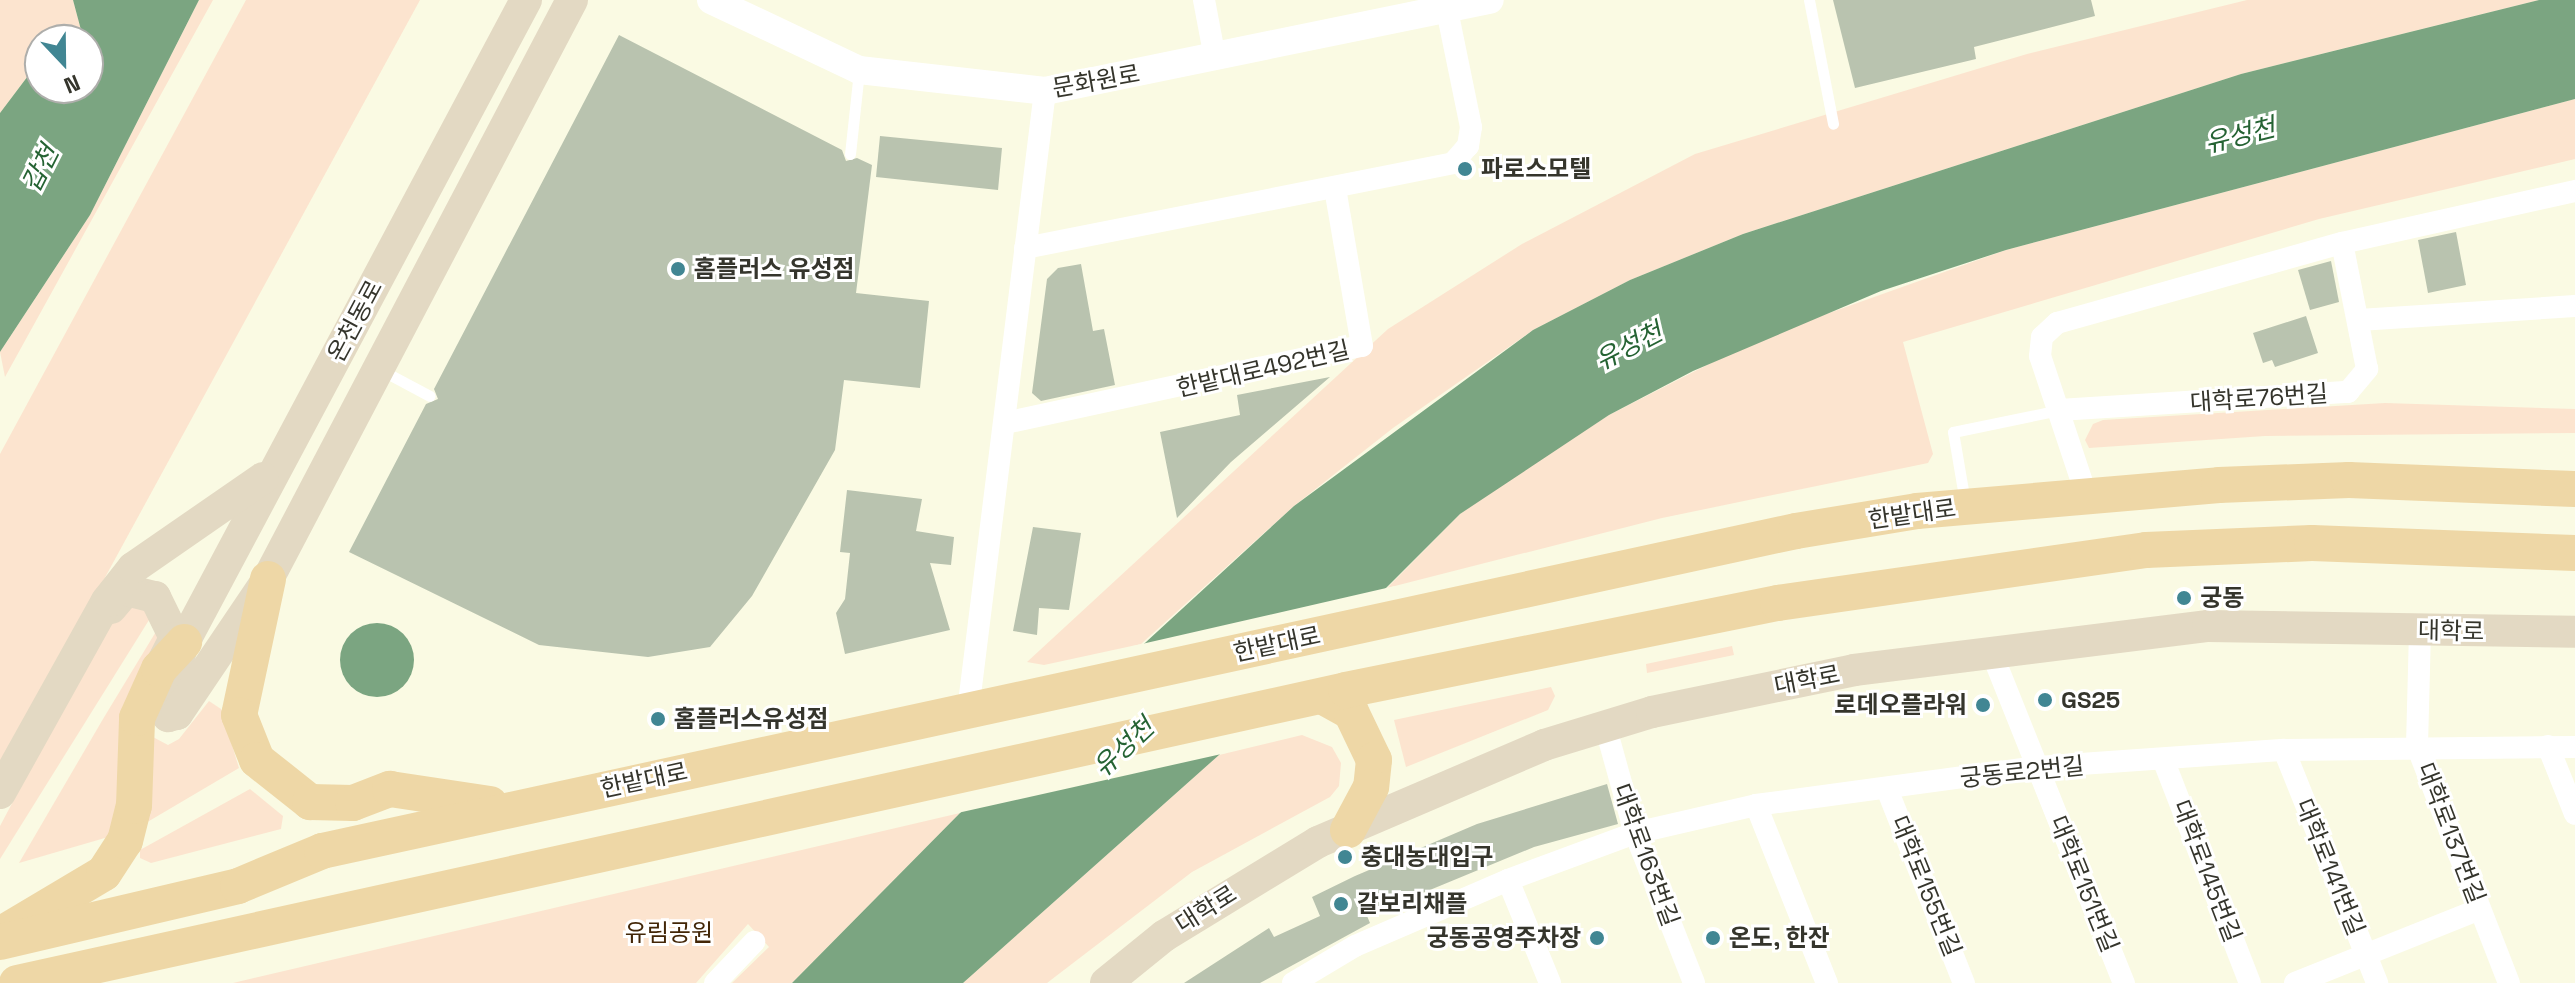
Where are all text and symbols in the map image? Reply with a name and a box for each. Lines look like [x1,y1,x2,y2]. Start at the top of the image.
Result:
north arrow [24,24,104,104]
street label: 문화원로 [1050,59,1142,103]
text: N [60,69,84,100]
water label: 유성천 [2201,112,2279,160]
water label: 갑천 [16,141,66,197]
place label: 파로스모텔 [1481,155,1591,183]
marker: 파로스모텔 [1456,160,1474,178]
place label: 홈플러스 유성점 [694,255,855,283]
marker: 홈플러스 유성점 [669,260,687,278]
street label: 온천동로 [322,275,388,367]
water label: 유성천 [1590,317,1668,377]
street label: 한밭대로492번길 [1174,335,1352,403]
street label: 대학로76번길 [2189,379,2329,417]
street label: 한밭대로 [1866,494,1958,534]
place label: 궁동 [2200,584,2244,612]
marker: 궁동 [2175,589,2193,607]
street label: 대학로 [2418,616,2484,646]
street label: 한밭대로 [1231,621,1323,667]
street label: 대학로 [1772,660,1842,700]
place label: GS25 [2061,686,2120,714]
place label: 로데오플라워 [1835,691,1967,719]
marker: GS25 [2036,691,2054,709]
marker: 로데오플라워 [1974,696,1992,714]
place label: 홈플러스유성점 [674,705,829,733]
marker: 홈플러스유성점 [649,710,667,728]
water label: 유성천 [1087,712,1161,784]
street label: 궁동로2번길 [1958,751,2086,793]
street label: 한밭대로 [598,757,690,803]
street label: 대학로137번길 [2411,759,2491,907]
street label: 대학로163번길 [1607,780,1685,930]
street label: 대학로141번길 [2290,794,2370,940]
street label: 대학로145번길 [2167,796,2247,946]
street label: 대학로155번길 [1885,811,1967,961]
street label: 대학로151번길 [2044,812,2124,956]
place label: 충대농대입구 [1361,843,1493,871]
marker: 충대농대입구 [1336,848,1354,866]
street label: 대학로 [1170,879,1242,939]
place label: 갈보리채플 [1357,890,1467,918]
marker: 갈보리채플 [1332,895,1350,913]
park label: 유림공원 [625,919,713,947]
place label: 궁동공영주차장 [1426,924,1581,952]
place label: 온도, 한잔 [1729,924,1830,952]
marker: 궁동공영주차장 [1588,929,1606,947]
marker: 온도, 한잔 [1704,929,1722,947]

